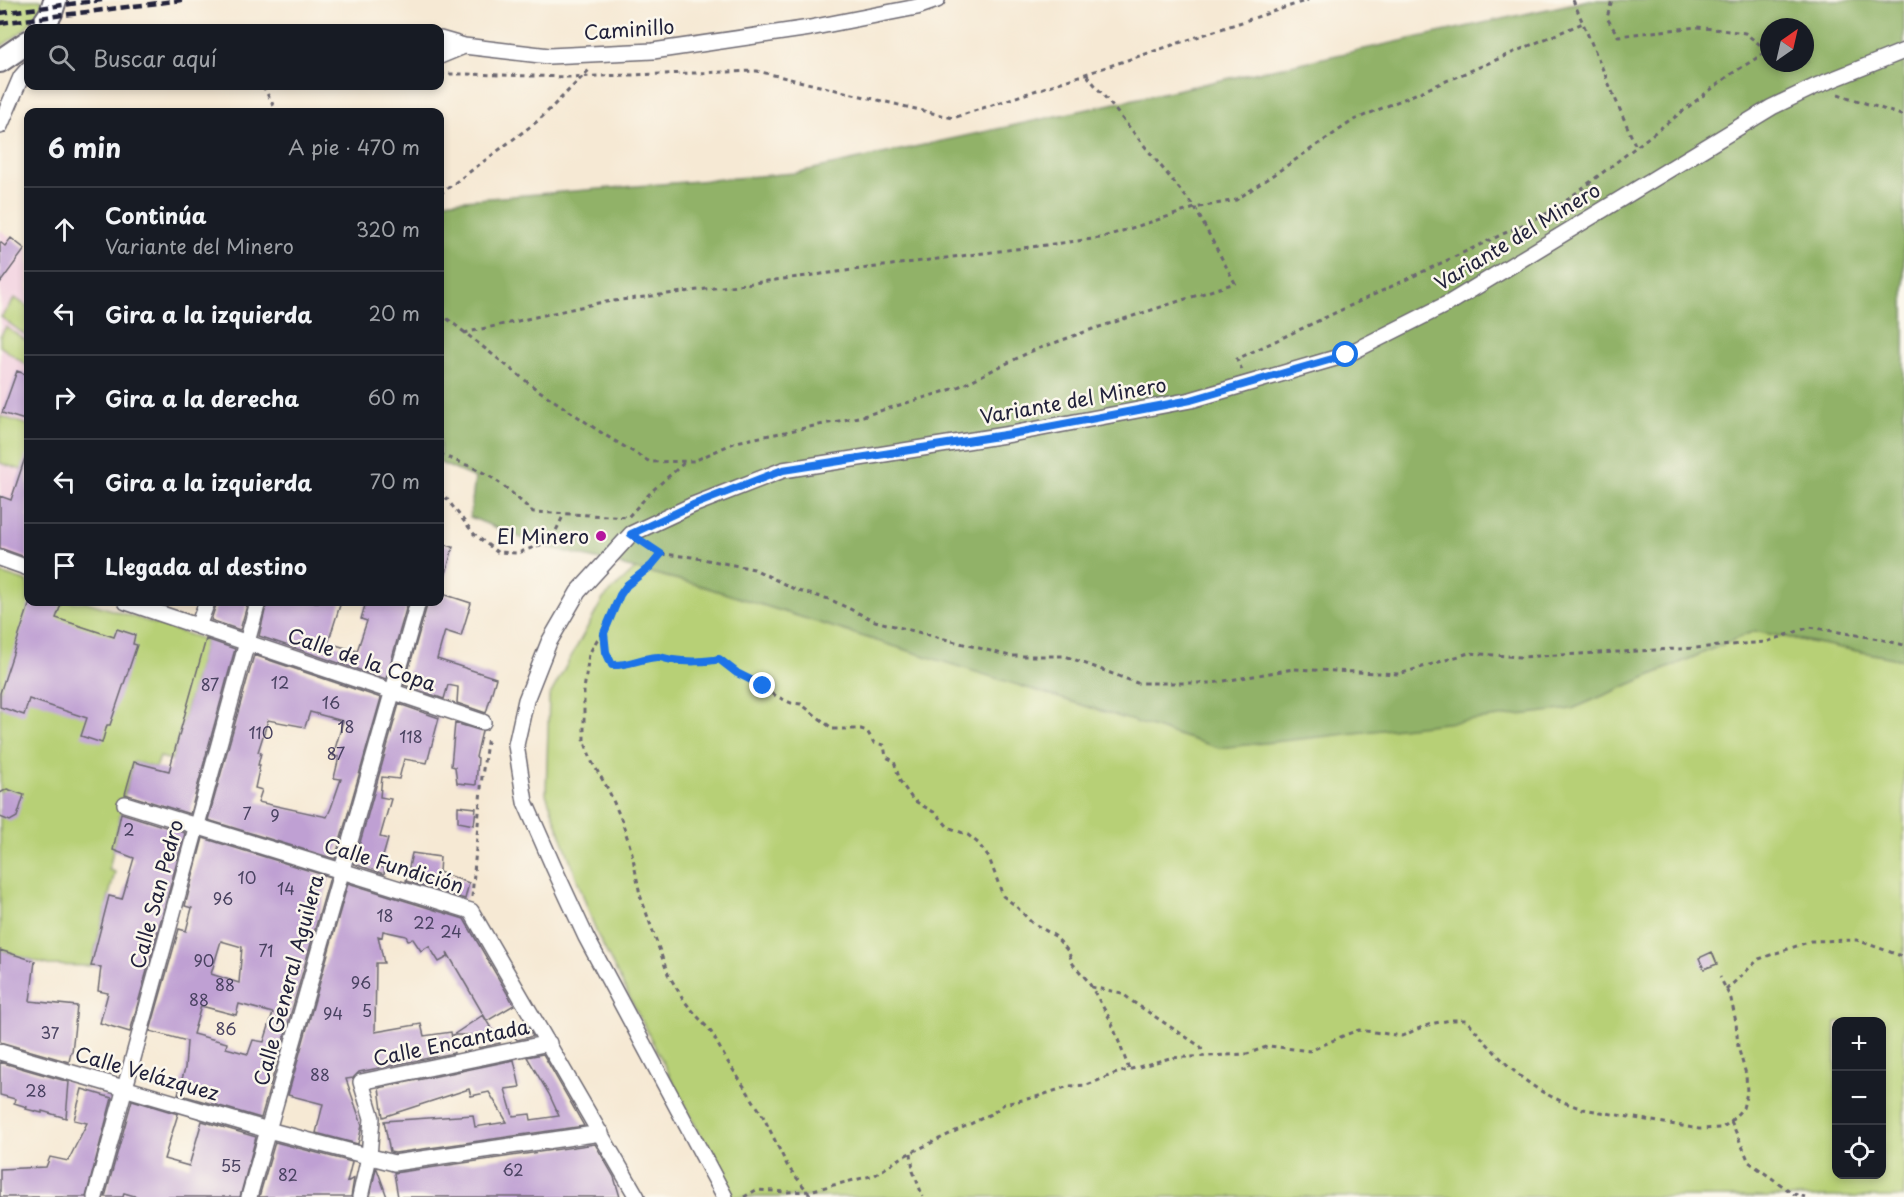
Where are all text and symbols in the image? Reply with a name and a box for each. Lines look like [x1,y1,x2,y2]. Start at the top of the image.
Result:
street label: Caminillo [583,11,675,47]
north arrow [1760,18,1814,72]
search box [24,24,444,90]
icon: search [45,41,78,74]
text: Buscar aquí [93,41,217,74]
text: 6 min [48,128,121,167]
text: A pie · 470 m [288,132,420,162]
street label: Variante del Minero [1428,175,1606,297]
text: Continúa [105,198,207,231]
icon: ahead [48,213,81,246]
text: 320 m [356,214,420,244]
text: Variante del Minero [105,231,294,261]
icon: left [48,297,81,330]
text: Gira a la izquierda [105,297,312,330]
text: 20 m [368,298,420,328]
route start [1332,341,1358,367]
street label: Variante del Minero [977,369,1169,431]
icon: right [48,381,81,414]
text: Gira a la derecha [105,381,299,414]
text: 60 m [368,382,420,412]
icon: left [48,465,81,498]
text: Gira a la izquierda [105,465,312,498]
text: 70 m [370,466,420,496]
place label: El Minero [497,521,589,551]
marker: El Minero [594,529,608,543]
icon: arrive [48,549,81,582]
text: Llegada al destino [105,549,307,582]
street label: Calle de la Copa [284,620,441,699]
house number: 12 [271,670,289,694]
house number: 87 [201,672,219,696]
route end [749,672,775,698]
house number: 16 [322,690,340,714]
house number: 18 [337,714,355,738]
house number: 110 [248,720,274,744]
house number: 118 [399,724,423,748]
house number: 87 [327,741,345,765]
house number: 7 [242,801,252,825]
house number: 9 [270,803,280,827]
street label: Calle San Pedro [122,816,190,972]
house number: 2 [123,817,135,841]
street label: Calle Fundición [320,829,468,901]
house number: 10 [238,865,256,889]
street label: Calle General Aguilera [245,870,331,1089]
house number: 14 [277,876,295,900]
house number: 96 [213,886,233,910]
house number: 18 [376,903,394,927]
house number: 22 [413,910,435,934]
house number: 24 [440,919,462,943]
house number: 71 [259,938,274,962]
house number: 90 [193,948,215,972]
house number: 96 [351,970,371,994]
house number: 88 [215,972,235,996]
house number: 88 [189,987,209,1011]
house number: 5 [362,998,372,1022]
house number: 94 [323,1001,343,1025]
street label: Calle Encantada [370,1011,532,1073]
house number: 86 [216,1016,236,1040]
map controls [1832,1017,1886,1179]
button: + [1832,1017,1886,1071]
house number: 37 [41,1020,60,1044]
street label: Calle Velázquez [72,1038,222,1108]
house number: 88 [310,1062,330,1086]
button: − [1832,1071,1886,1125]
house number: 28 [25,1078,47,1102]
button: locate [1832,1125,1886,1179]
house number: 55 [221,1153,241,1177]
house number: 62 [502,1157,524,1181]
house number: 82 [278,1162,298,1186]

